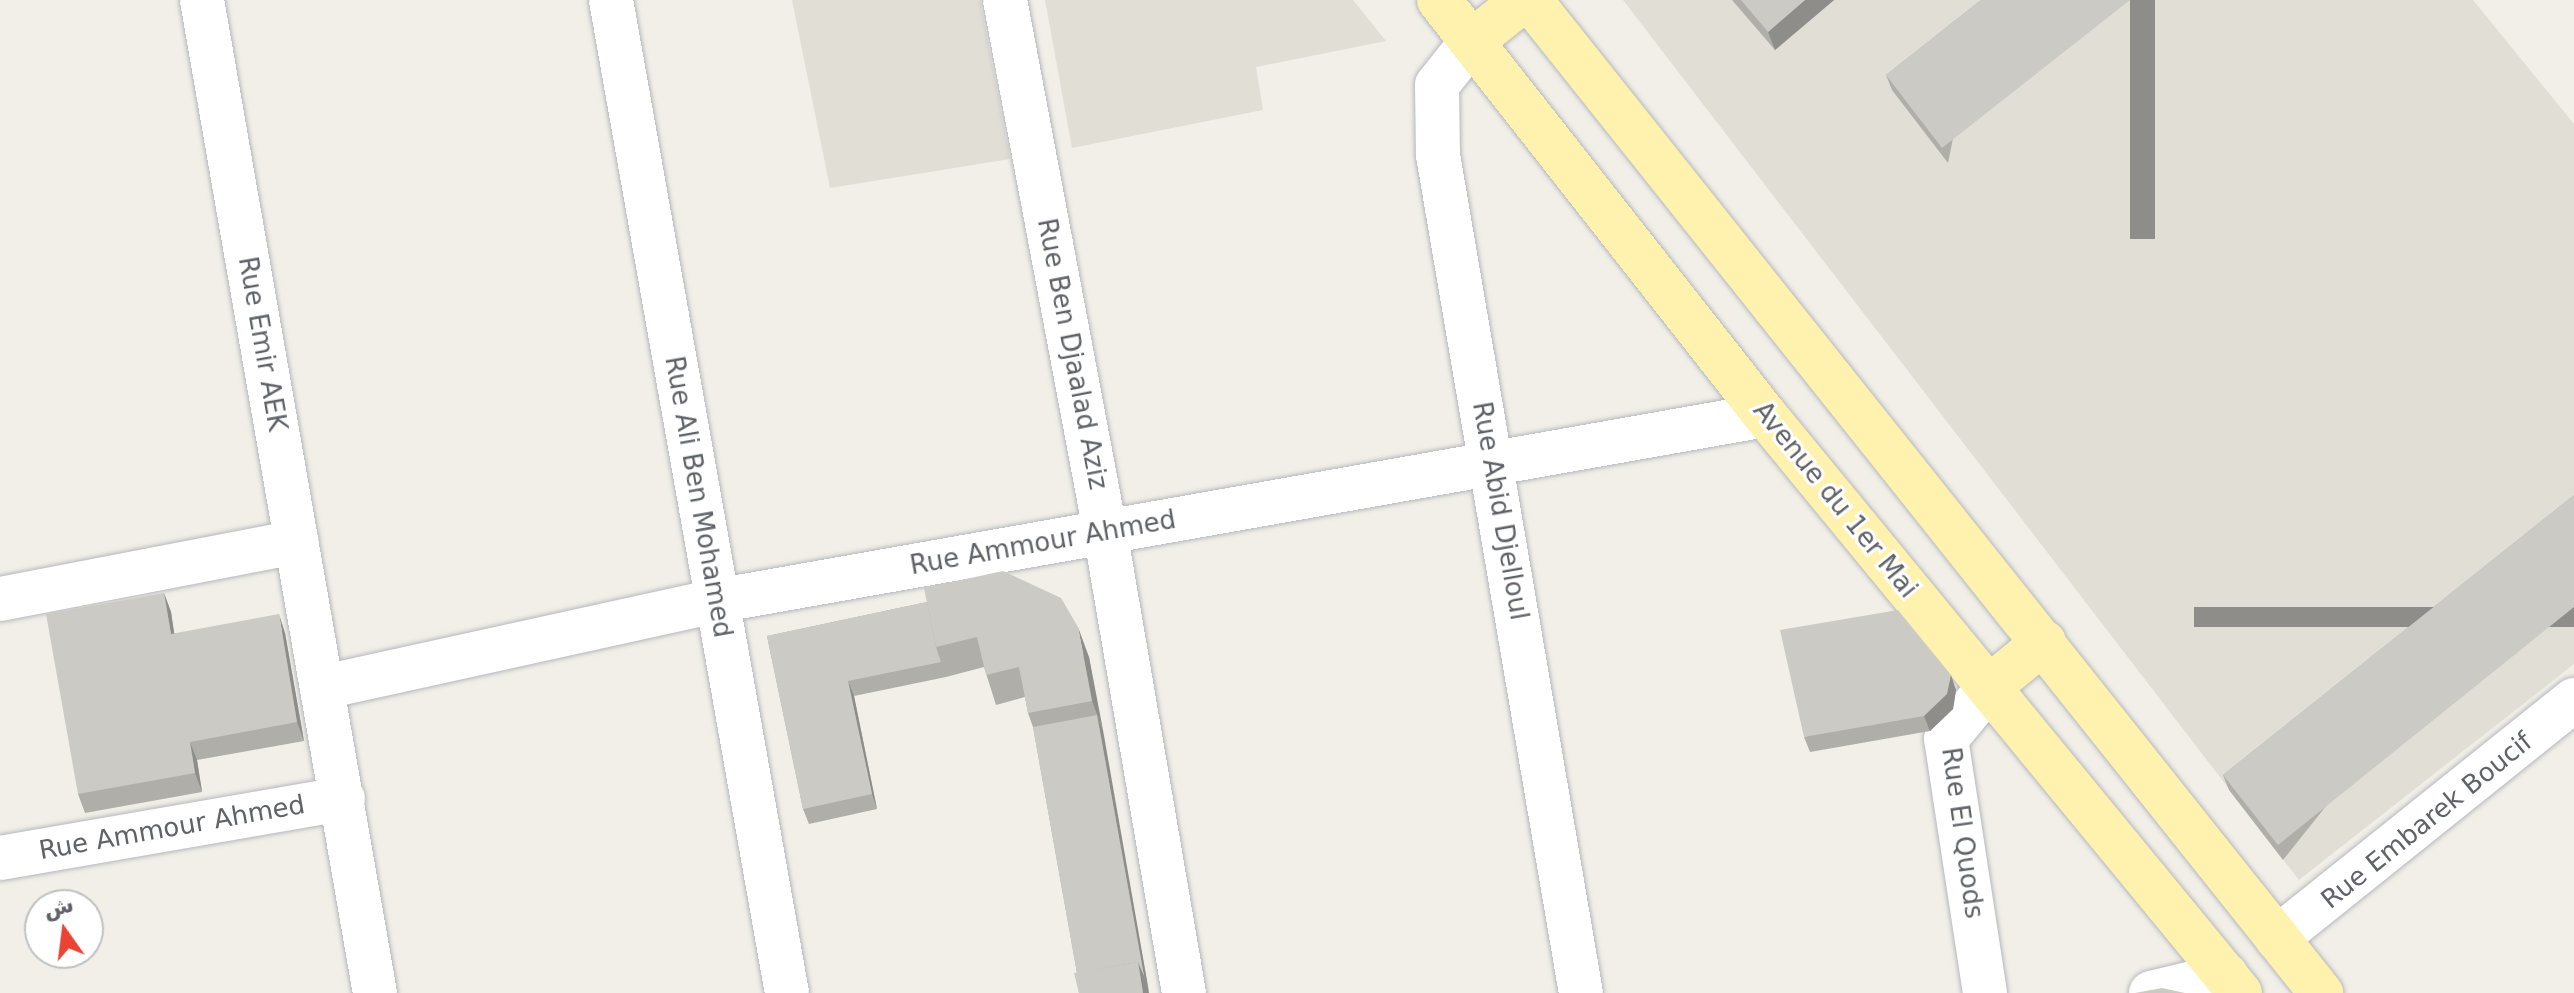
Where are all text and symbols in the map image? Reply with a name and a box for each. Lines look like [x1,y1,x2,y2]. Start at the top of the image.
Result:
street label: Rue Ben Djaalad Aziz [1030,216,1114,492]
street label: Rue Emir AEK [231,254,293,434]
street label: Rue Ali Ben Mohamed [658,354,738,640]
street label: Avenue du 1er Mai [1746,396,1924,604]
street label: Rue Abid Djelloul [1465,399,1535,623]
street label: Rue Ammour Ahmed [908,504,1178,582]
street label: Rue Embarek Boucif [2315,726,2539,916]
street label: Rue El Quods [1935,745,1989,921]
street label: Rue Ammour Ahmed [37,789,307,867]
north arrow [24,889,104,969]
text: ش [41,891,76,923]

